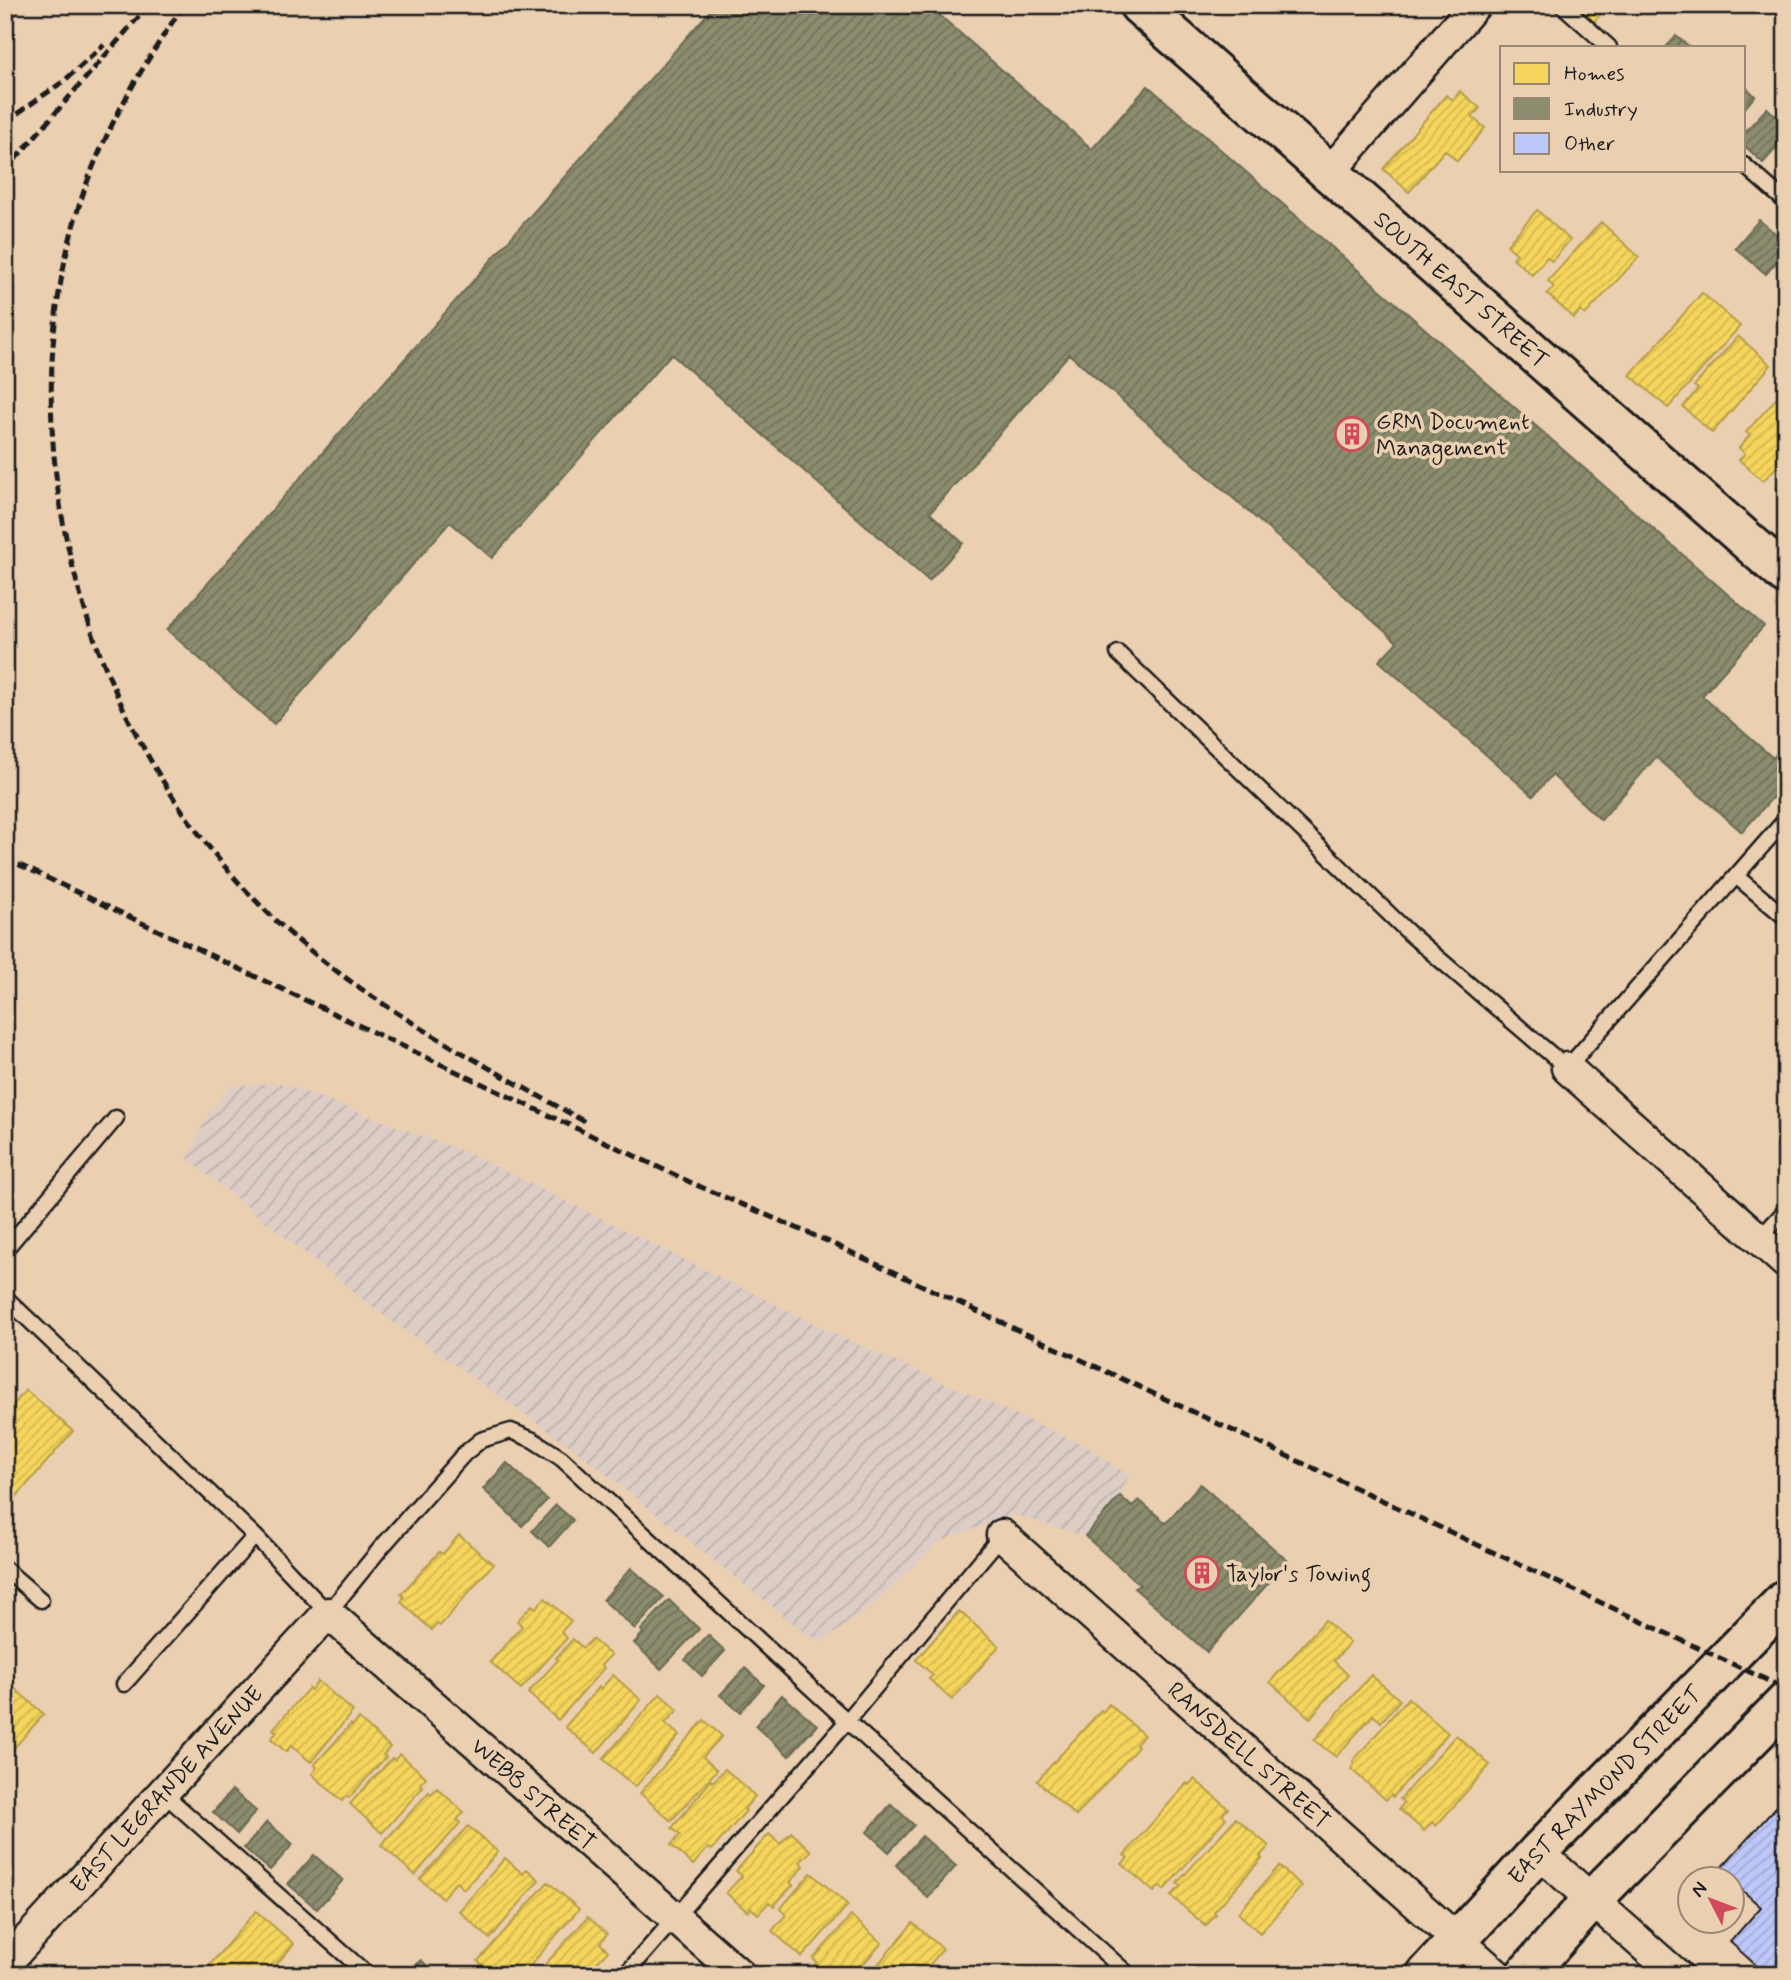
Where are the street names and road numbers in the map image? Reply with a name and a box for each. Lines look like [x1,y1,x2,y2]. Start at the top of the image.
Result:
street label: SOUTH EAST STREET [1366,206,1554,376]
street label: RANSDELL STREET [1160,1676,1336,1837]
street label: EAST LEGRANDE AVENUE [65,1680,271,1900]
street label: EAST RAYMOND STREET [1504,1683,1704,1889]
street label: WEBB STREET [464,1732,601,1858]

